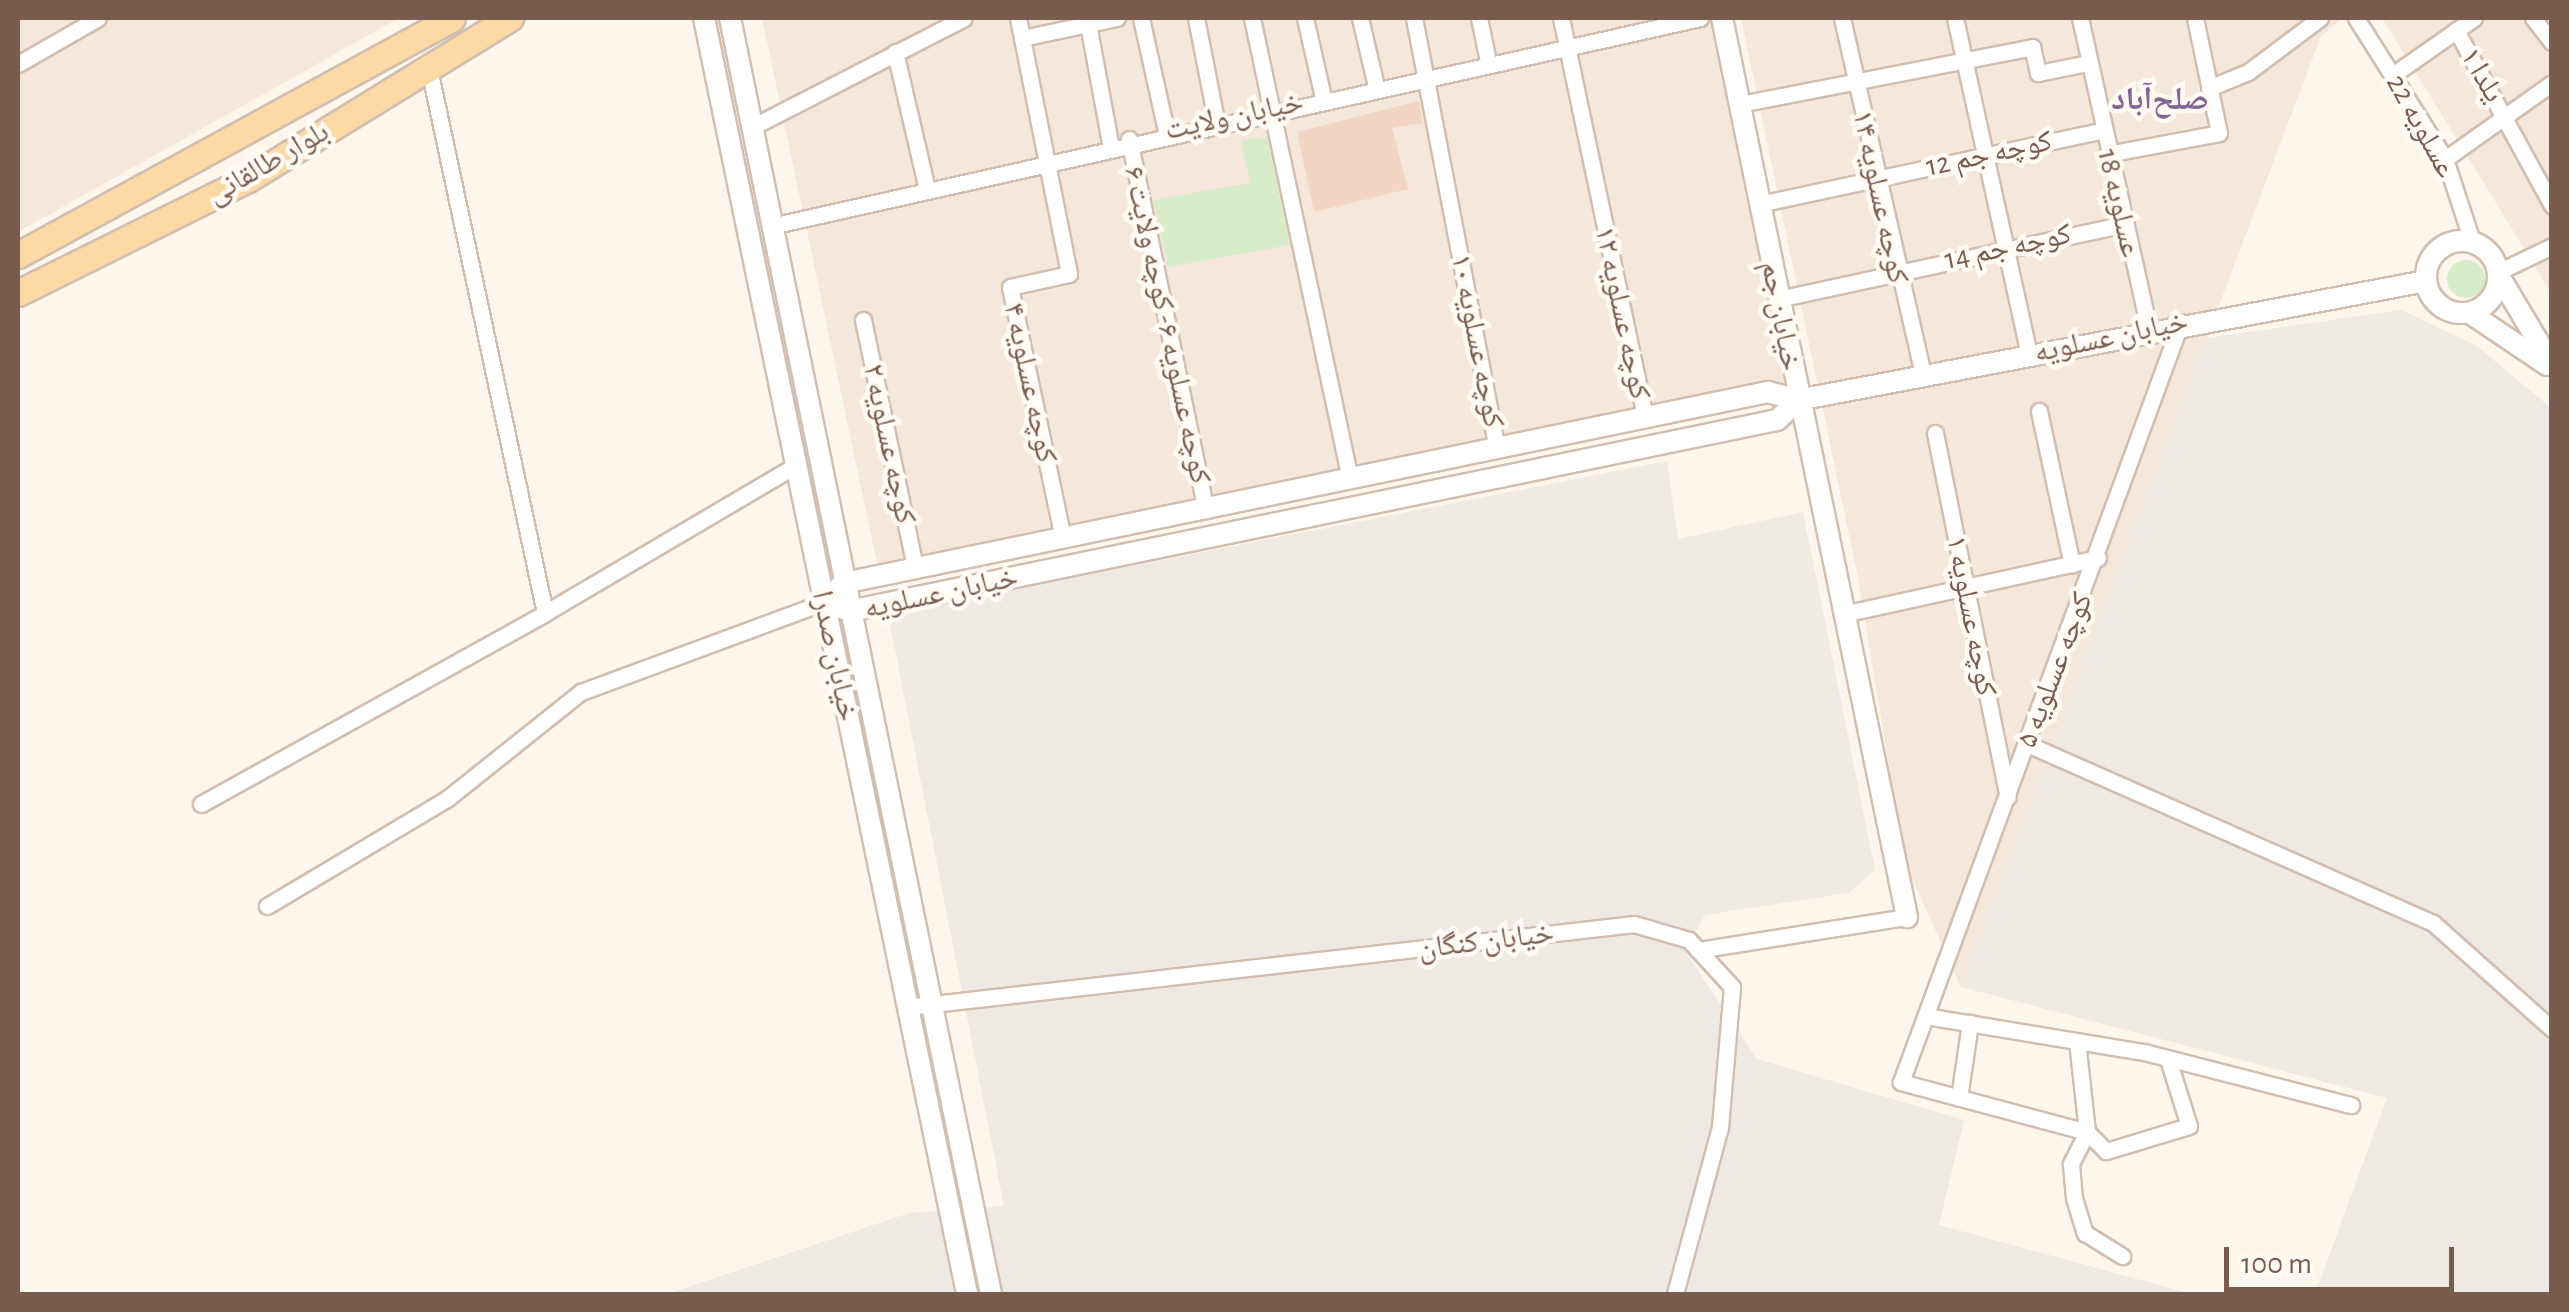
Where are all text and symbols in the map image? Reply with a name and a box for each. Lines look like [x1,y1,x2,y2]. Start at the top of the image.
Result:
street label: یلدا ۱ [2452,41,2512,109]
street label: عسلویه 22 [2378,68,2464,184]
district label: صلح‌آباد [2111,80,2209,118]
street label: خیابان ولایت [1162,84,1306,148]
street label: کوچه عسلویه ۱۴ [1844,107,1916,287]
street label: بلوار طالقانی [200,114,336,212]
street label: کوچه جم 12 [1923,123,2055,185]
street label: عسلویه 18 [2089,145,2149,261]
street label: کوچه عسلویه ۶- کوچه ولایت ۶ [1116,163,1218,487]
street label: کوچه جم 14 [1941,216,2075,278]
street label: کوچه عسلویه ۱۲ [1586,223,1658,403]
street label: کوچه عسلویه ۱۰ [1443,251,1511,431]
street label: خیابان جم [1753,258,1809,374]
street label: کوچه عسلویه ۴ [995,300,1065,466]
street label: خیابان عسلویه [2031,303,2191,371]
street label: کوچه عسلویه ۲ [854,361,924,527]
street label: کوچه عسلویه ۱ [1938,533,2004,699]
street label: خیابان عسلویه [861,559,1021,627]
street label: خیابان صدرا [804,588,866,724]
street label: کوچه عسلویه ۵ [2009,588,2101,752]
street label: خیابان کنگان [1416,915,1556,967]
scale bar [2229,1227,2459,1289]
text: 100 m [2241,1249,2312,1279]

